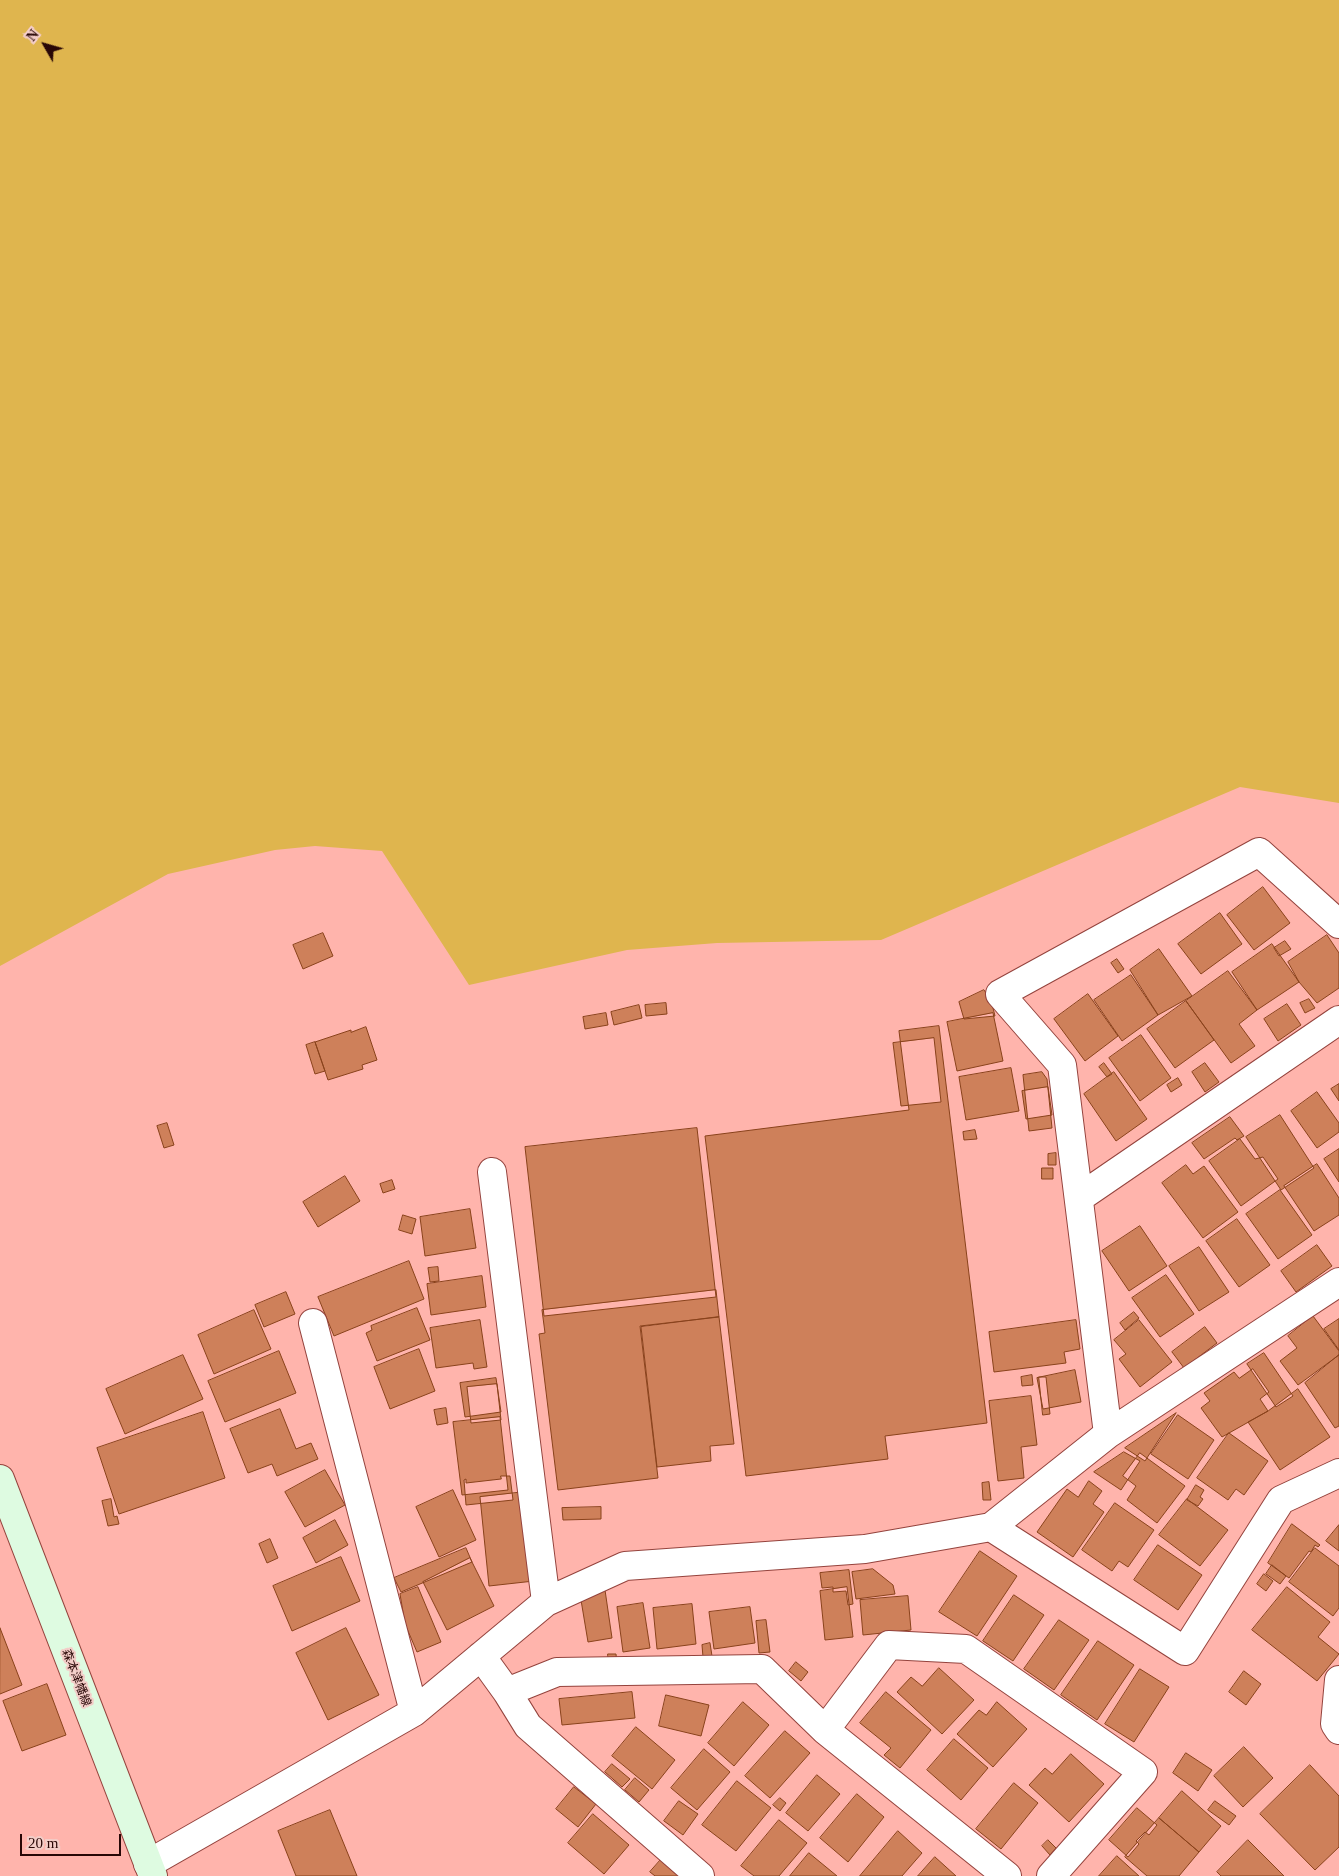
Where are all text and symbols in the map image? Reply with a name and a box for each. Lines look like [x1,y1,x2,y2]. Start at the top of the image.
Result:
north arrow [20,20,70,70]
text: N [24,27,42,44]
street label: 森本津幡線 [59,1647,93,1709]
scale bar [22,1824,124,1856]
text: 20 m [28,1835,58,1851]

